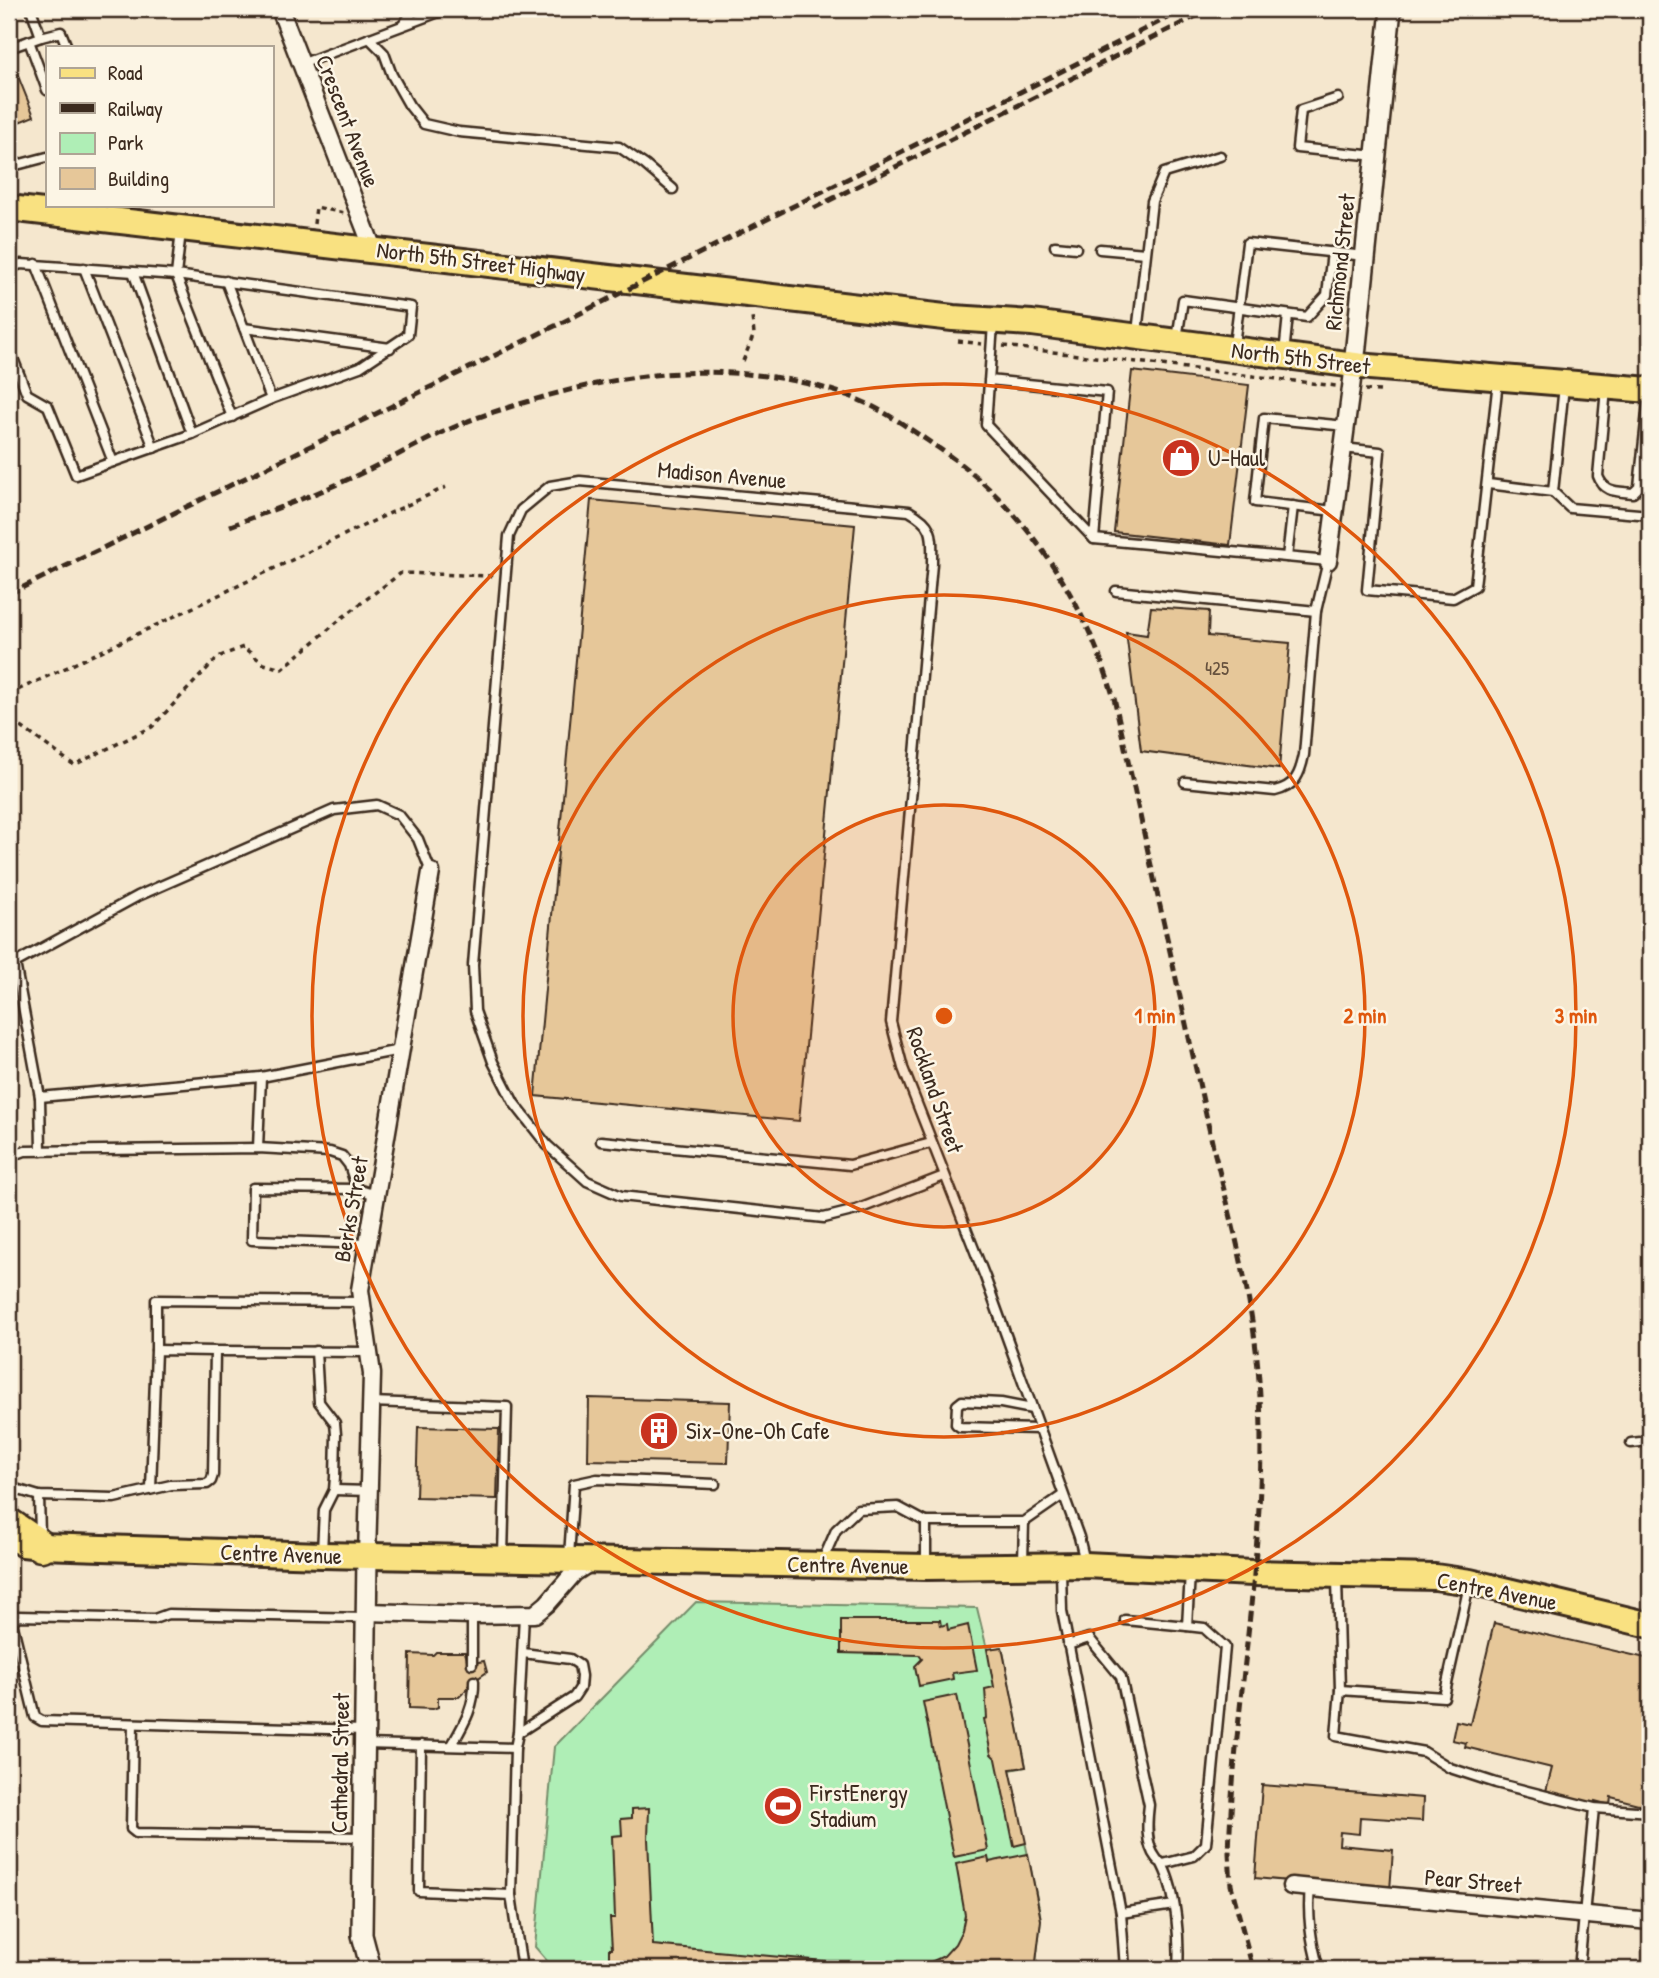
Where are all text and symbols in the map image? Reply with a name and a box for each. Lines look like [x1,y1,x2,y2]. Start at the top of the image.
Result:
legend [46,46,273,206]
street label: Crescent Avenue [309,50,388,191]
text: Road [108,58,142,87]
text: Railway [108,94,163,123]
text: Park [108,128,143,157]
text: Building [108,164,169,193]
street label: Richmond Street [1317,191,1362,332]
street label: North 5th Street Highway [375,233,587,290]
street label: North 5th Street [1230,334,1373,382]
shop icon: U-Haul [1160,437,1202,479]
place label: U-Haul [1208,442,1266,473]
street label: Madison Avenue [656,453,788,496]
house number: 425 [1205,655,1229,681]
text: 1 min [1135,1001,1175,1030]
text: 2 min [1343,1001,1387,1030]
text: 3 min [1555,1001,1597,1030]
centre of rings [932,1004,956,1028]
street label: Rockland Street [899,1023,972,1158]
street label: Berks Street [326,1153,375,1264]
building icon: Six-One-Oh Cafe [638,1410,680,1452]
place label: Six-One-Oh Cafe [686,1415,830,1446]
street label: Centre Avenue [220,1536,342,1571]
street label: Centre Avenue [787,1548,909,1581]
street label: Centre Avenue [1434,1564,1560,1617]
street label: Cathedral Street [323,1692,356,1833]
place label: FirstEnergy Stadium [809,1777,908,1834]
sports icon: FirstEnergy Stadium [762,1785,804,1827]
street label: Pear Street [1423,1861,1524,1900]

